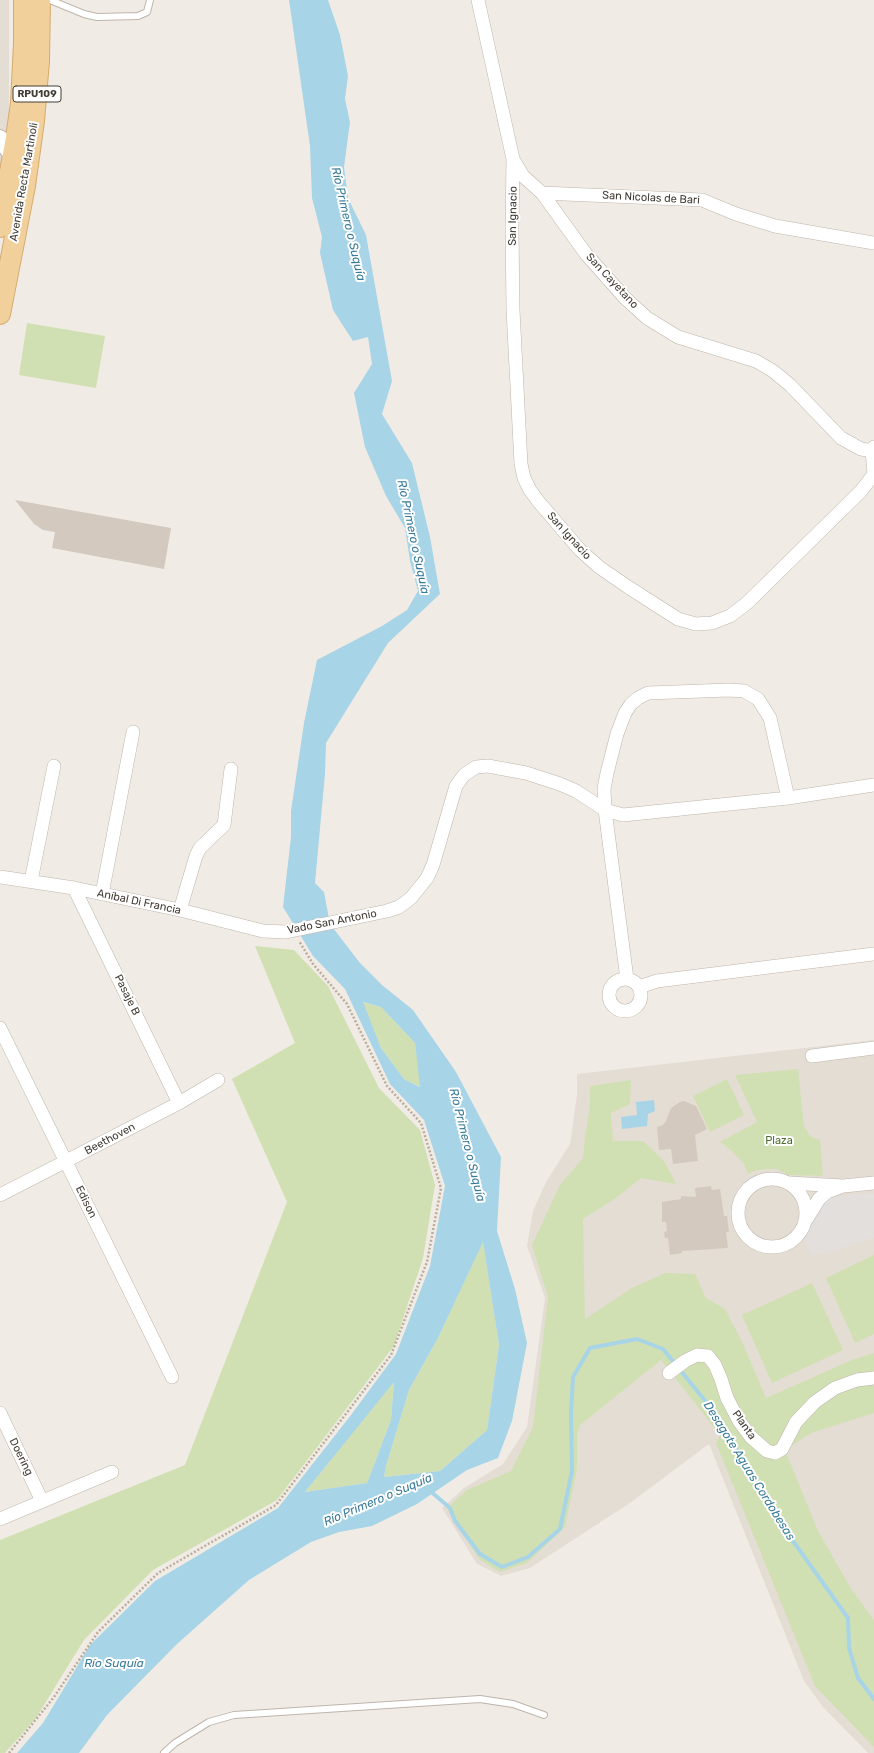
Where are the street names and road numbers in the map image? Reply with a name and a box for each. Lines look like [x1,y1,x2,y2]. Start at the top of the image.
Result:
road number: RPU109 [13,86,61,102]
street label: Avenida Recta Martinoli [7,122,41,242]
street label: San Ignacio [506,186,520,246]
street label: San Nicolas de Bari [602,189,700,207]
street label: San Cayetano [583,251,641,311]
street label: San Ignacio [544,509,594,563]
street label: Aníbal Di Francia [96,887,182,917]
street label: Vado San Antonio [286,907,378,937]
street label: Pasaje B [111,972,143,1018]
street label: Beethoven [82,1120,138,1158]
street label: Edison [73,1184,99,1220]
street label: Planta [729,1408,759,1442]
street label: Doering [6,1436,36,1478]

